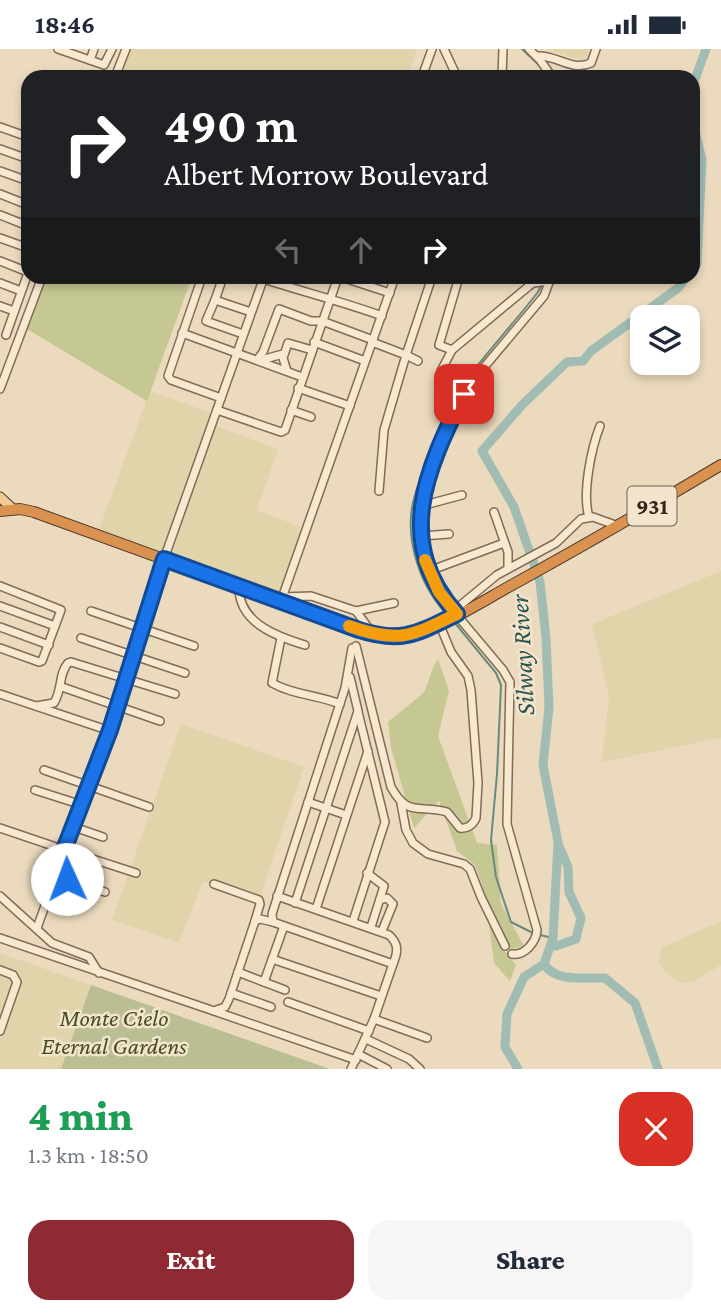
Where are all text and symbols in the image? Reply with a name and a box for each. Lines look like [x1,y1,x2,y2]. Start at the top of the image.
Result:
text: 18:46 [35,10,95,39]
icon: right [49,98,140,189]
text: 490 m [164,98,298,153]
text: Albert Morrow Boulevard [164,156,489,192]
icon: left [269,231,307,269]
icon: ahead [342,231,380,269]
icon: right [415,231,453,269]
map controls [630,305,700,375]
button: layers [630,305,700,375]
pin [434,364,494,424]
icon: arrive [445,375,483,413]
road number: 931 [628,487,676,526]
water label: Silway River [505,593,540,716]
position arrow [30,842,104,916]
park label: Monte Cielo Eternal Gardens [41,1004,187,1059]
text: 4 min [28,1092,133,1139]
button: close [619,1092,693,1166]
text: 1.3 km · 18:50 [28,1142,149,1168]
button: Exit [28,1220,354,1300]
button: Share [368,1220,693,1300]

